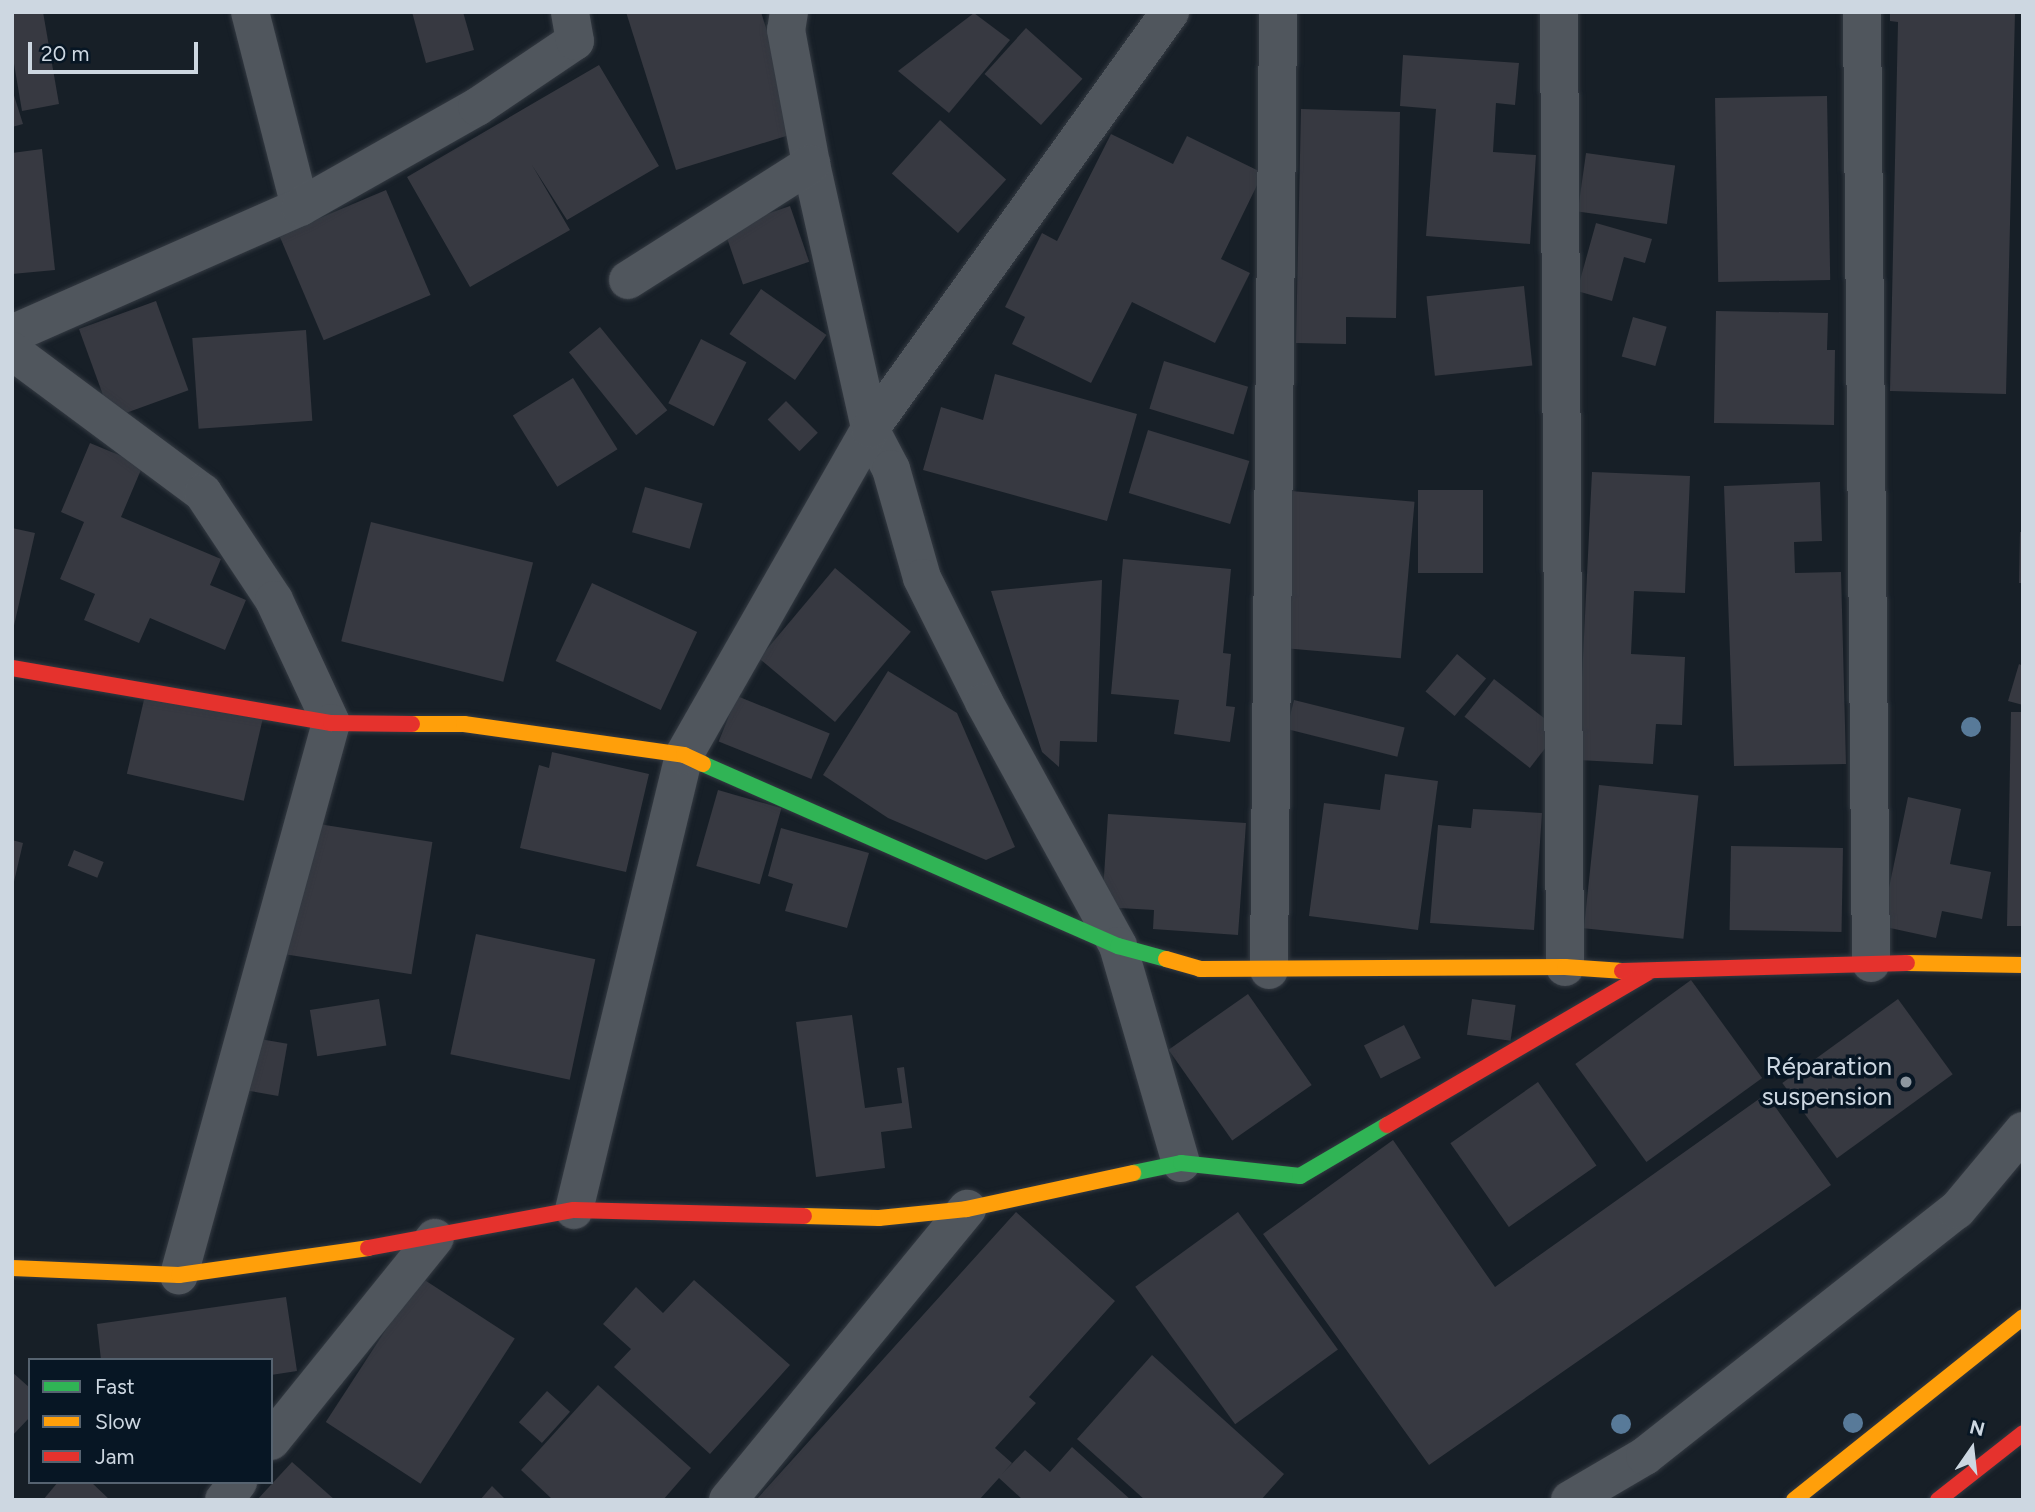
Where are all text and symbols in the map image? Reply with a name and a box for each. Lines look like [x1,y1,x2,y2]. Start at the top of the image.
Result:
scale bar [32,28,201,72]
text: 20 m [41,41,89,66]
place label: Réparation suspension [1761,1051,1892,1112]
marker: Réparation suspension [1898,1074,1914,1090]
legend [28,1358,273,1484]
text: Fast [95,1374,135,1399]
text: Slow [95,1409,141,1434]
north arrow [1937,1414,2007,1484]
text: N [1967,1415,1987,1441]
text: Jam [95,1444,134,1469]

